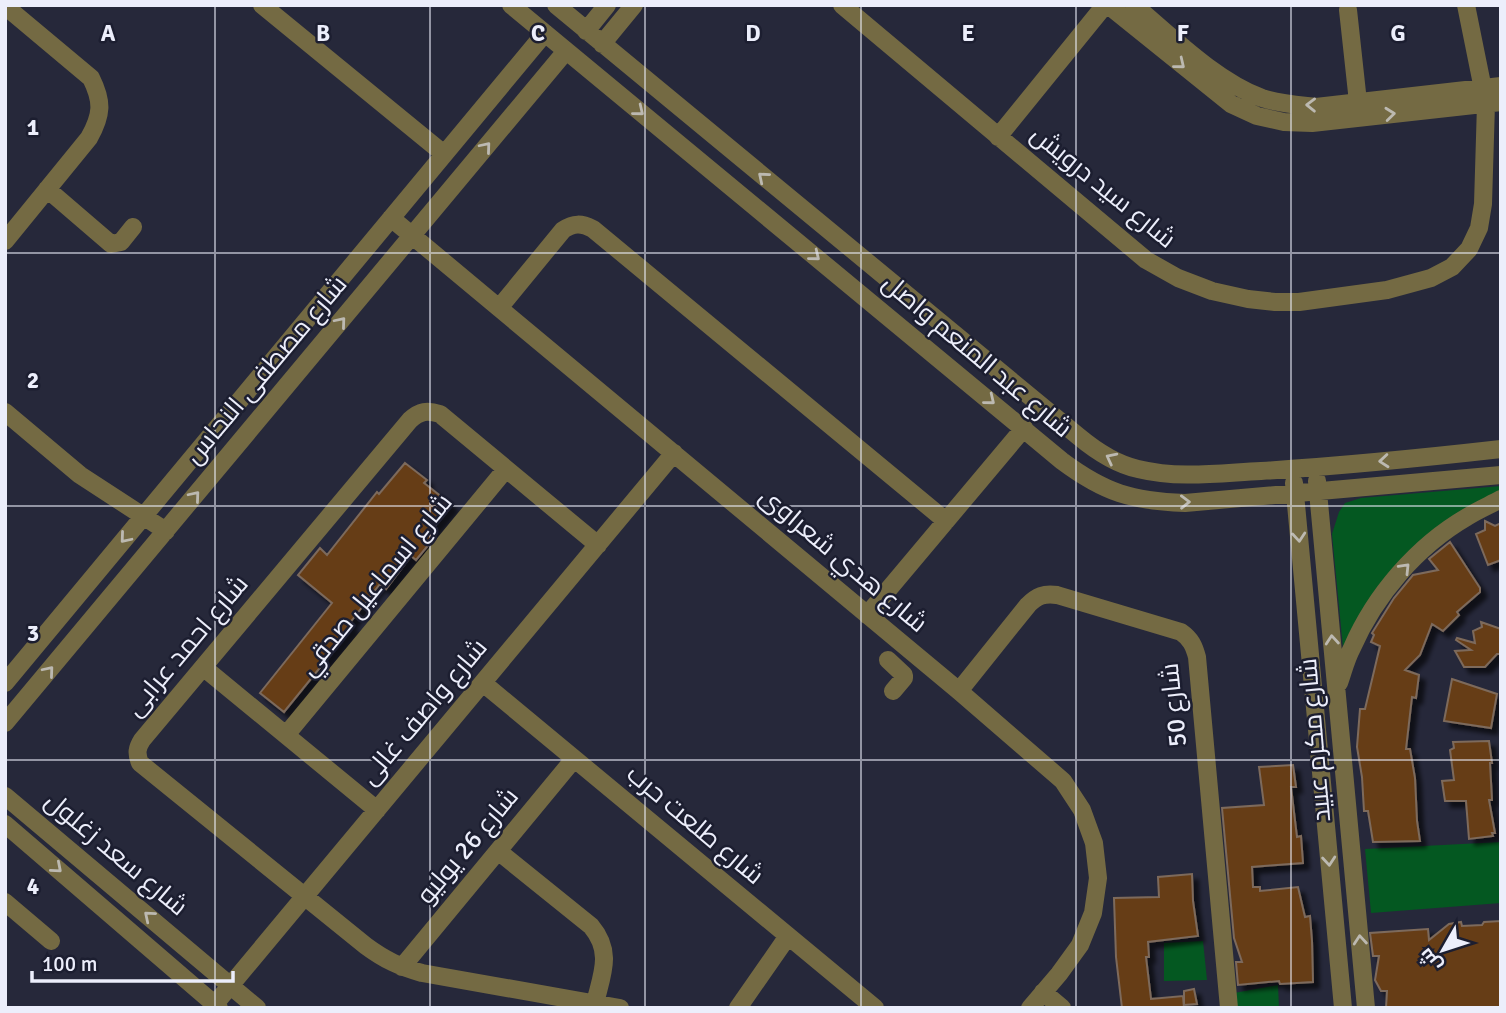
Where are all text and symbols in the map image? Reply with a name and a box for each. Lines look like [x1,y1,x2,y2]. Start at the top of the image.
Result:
text: A [101,19,116,48]
text: B [316,19,330,48]
text: C [531,19,545,48]
text: D [745,19,761,48]
text: E [961,19,975,48]
text: F [1177,19,1189,48]
text: G [1390,19,1406,48]
one-way arrow [1173,55,1185,68]
one-way arrow [1305,98,1316,113]
one-way arrow [631,103,644,115]
one-way arrow [1384,107,1396,122]
text: 1 [27,113,39,142]
street label: شارع سيد درويش [1024,119,1182,255]
one-way arrow [478,142,491,154]
one-way arrow [759,172,771,185]
one-way arrow [807,247,819,260]
street label: شارع عبد المنعم واصل [875,267,1078,446]
street label: شارع مصطفى النحاس [178,269,354,471]
one-way arrow [332,317,345,329]
text: 2 [27,366,39,395]
one-way arrow [982,392,995,404]
one-way arrow [1106,453,1118,467]
one-way arrow [1378,453,1389,468]
street label: شارع هدي شعراوى [750,480,934,642]
street label: شارع اسماعيل صدقي [293,487,463,685]
one-way arrow [187,492,199,505]
one-way arrow [1181,494,1191,510]
one-way arrow [121,529,133,542]
one-way arrow [1291,532,1306,543]
one-way arrow [1397,563,1410,576]
street label: شارع احمد عرابى [119,569,255,723]
text: 3 [27,619,39,648]
street label: شارع واصف غالى [353,632,495,792]
one-way arrow [1325,634,1340,645]
street label: شارع مكرم عبيد [1292,657,1339,823]
street label: شارع 50 [1154,661,1194,749]
one-way arrow [41,666,53,679]
street label: شارع طلعت حرب [620,758,770,892]
street label: شارع 26 يوليو [410,781,526,911]
street label: شارع سعد زغلول [38,785,194,923]
one-way arrow [1322,855,1337,867]
one-way arrow [49,860,62,872]
text: 4 [27,872,39,901]
one-way arrow [144,912,157,924]
north arrow [1408,915,1478,985]
one-way arrow [1352,934,1367,946]
scale bar [32,940,233,984]
text: ش [1414,943,1448,977]
text: 100 m [42,951,97,977]

